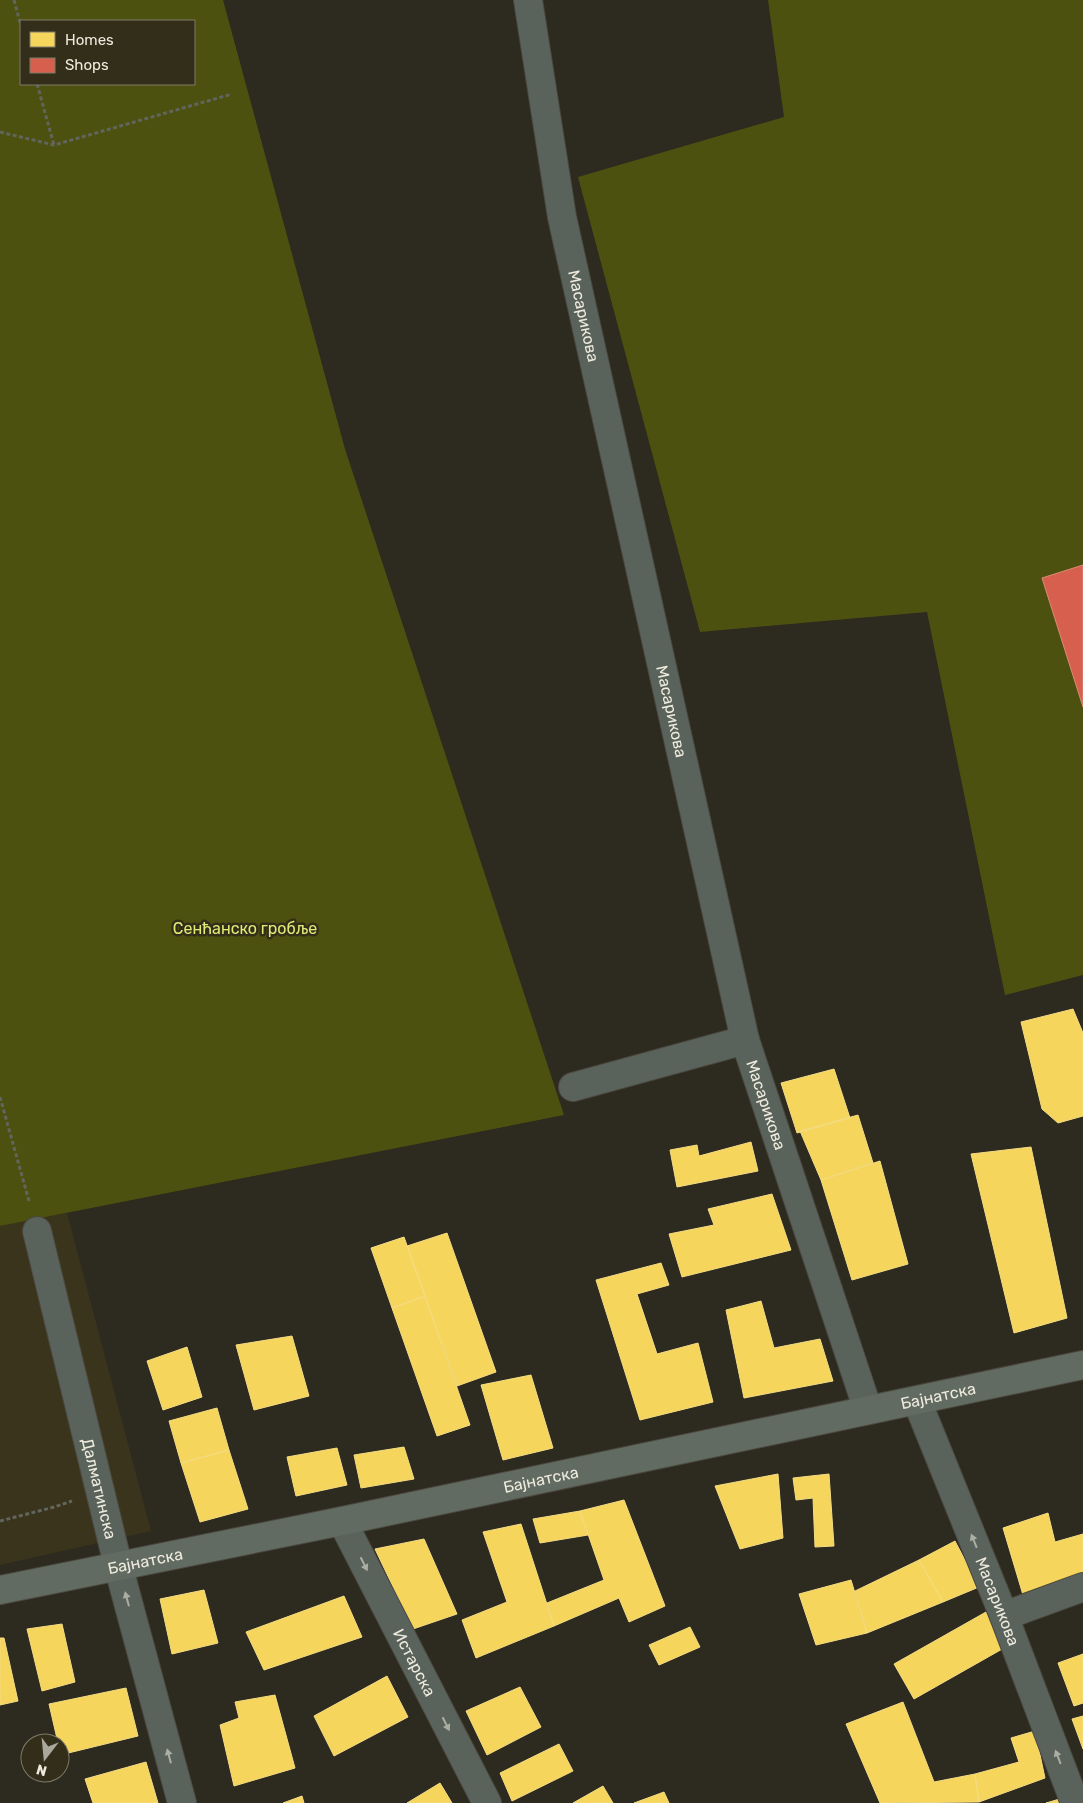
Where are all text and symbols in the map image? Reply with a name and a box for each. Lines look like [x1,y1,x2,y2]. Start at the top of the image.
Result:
legend [20,20,195,85]
text: Homes [65,31,114,49]
text: Shops [65,56,109,74]
street label: Масарикова [565,268,603,364]
street label: Масарикова [652,663,691,759]
park label: Сенћанско гробље [173,919,317,938]
street label: Масарикова [743,1057,790,1152]
street label: Бајнатска [899,1378,977,1413]
street label: Далматинска [78,1436,121,1541]
street label: Бајнатска [501,1462,580,1496]
one-way arrow [969,1534,977,1548]
street label: Бајнатска [106,1544,184,1578]
street label: Масарикова [972,1554,1024,1648]
one-way arrow [360,1557,368,1572]
one-way arrow [123,1591,131,1607]
street label: Истарска [389,1625,440,1699]
one-way arrow [442,1717,450,1731]
north arrow [20,1733,70,1783]
one-way arrow [165,1748,173,1763]
one-way arrow [1054,1750,1061,1765]
text: N [34,1760,49,1780]

